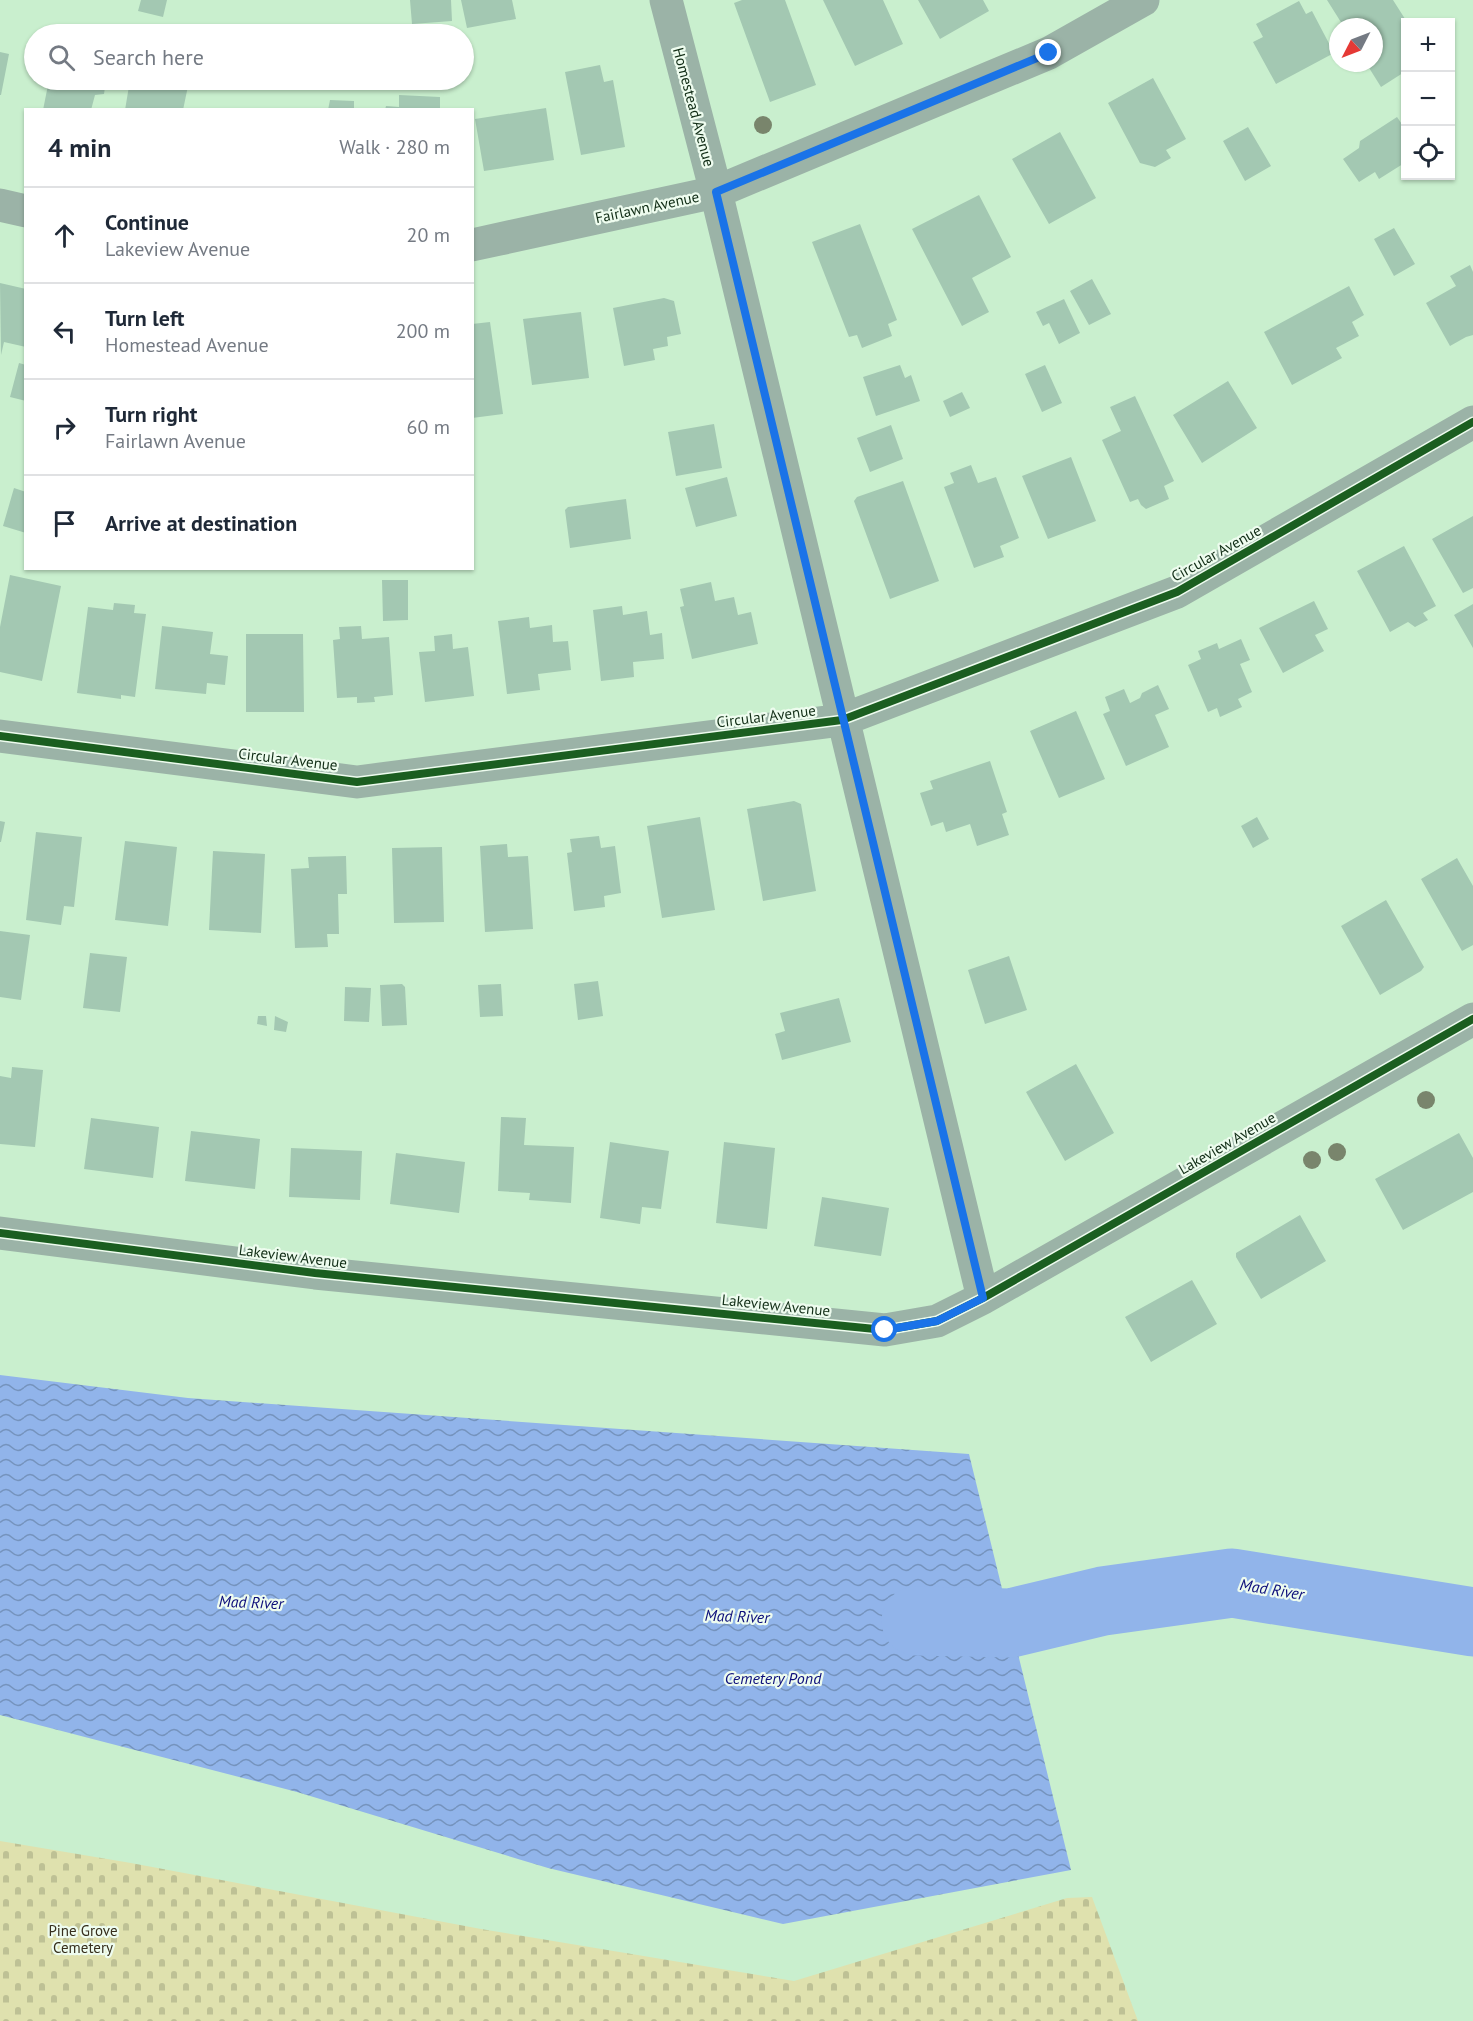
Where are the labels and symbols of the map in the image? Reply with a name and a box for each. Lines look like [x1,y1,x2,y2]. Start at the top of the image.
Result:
north arrow [1329,18,1383,72]
route end [1035,39,1061,65]
street label: Homestead Avenue [669,45,719,169]
street label: Fairlawn Avenue [593,187,701,227]
street label: Circular Avenue [1168,520,1264,586]
street label: Circular Avenue [715,700,817,732]
street label: Circular Avenue [237,743,339,775]
street label: Lakeview Avenue [1175,1108,1279,1178]
street label: Lakeview Avenue [238,1240,348,1272]
street label: Lakeview Avenue [721,1290,831,1320]
route start [871,1316,897,1342]
water label: Mad River [1238,1574,1307,1604]
water label: Mad River [218,1591,285,1613]
water label: Mad River [704,1605,771,1627]
water label: Cemetery Pond [725,1668,822,1688]
park label: Pine Grove Cemetery [48,1921,118,1957]

